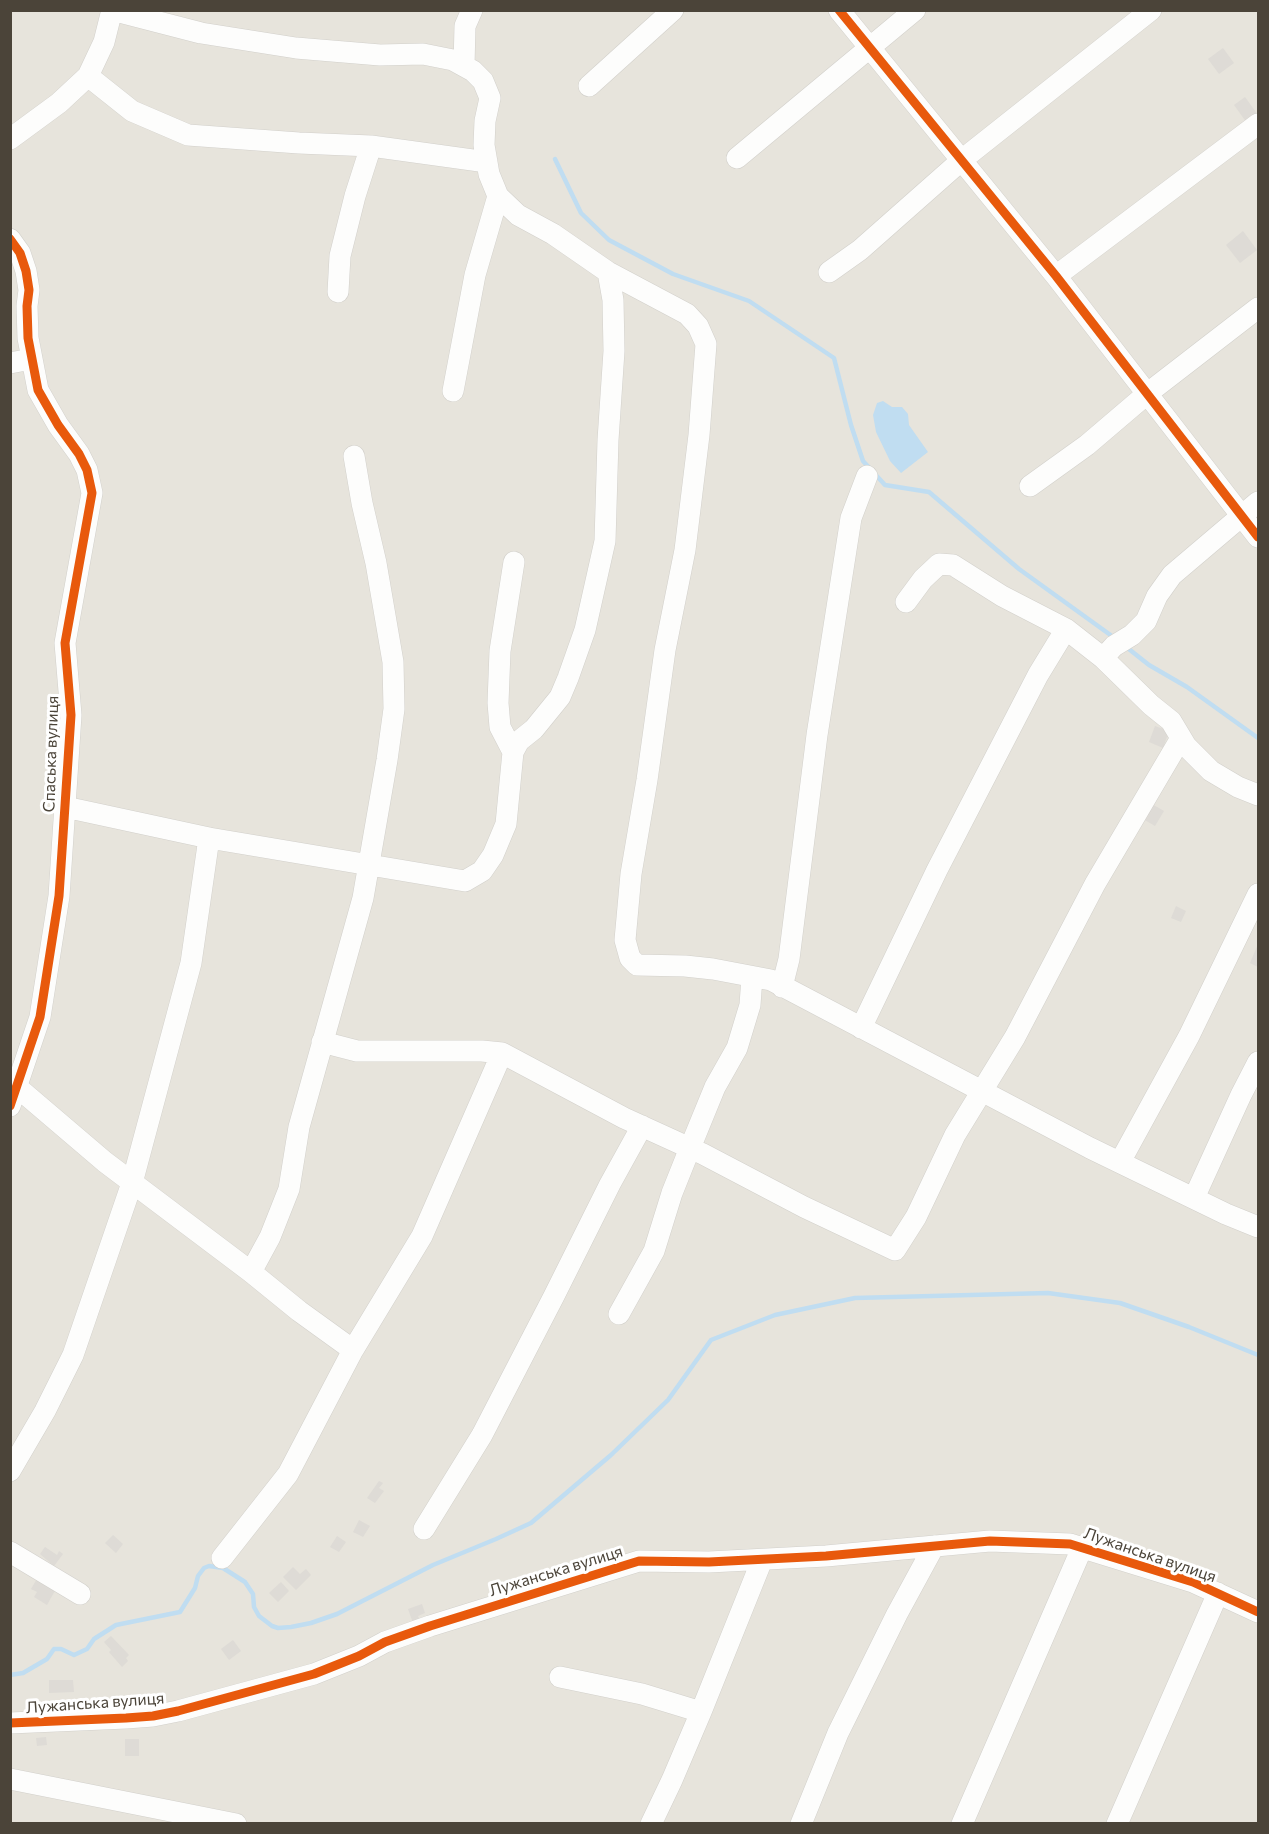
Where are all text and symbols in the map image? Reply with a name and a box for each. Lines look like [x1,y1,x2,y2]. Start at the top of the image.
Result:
street label: Спаська вулиця [39,695,63,813]
street label: Лужанська вулиця [1081,1523,1219,1587]
street label: Лужанська вулиця [487,1542,625,1600]
street label: Лужанська вулиця [25,1689,165,1717]

